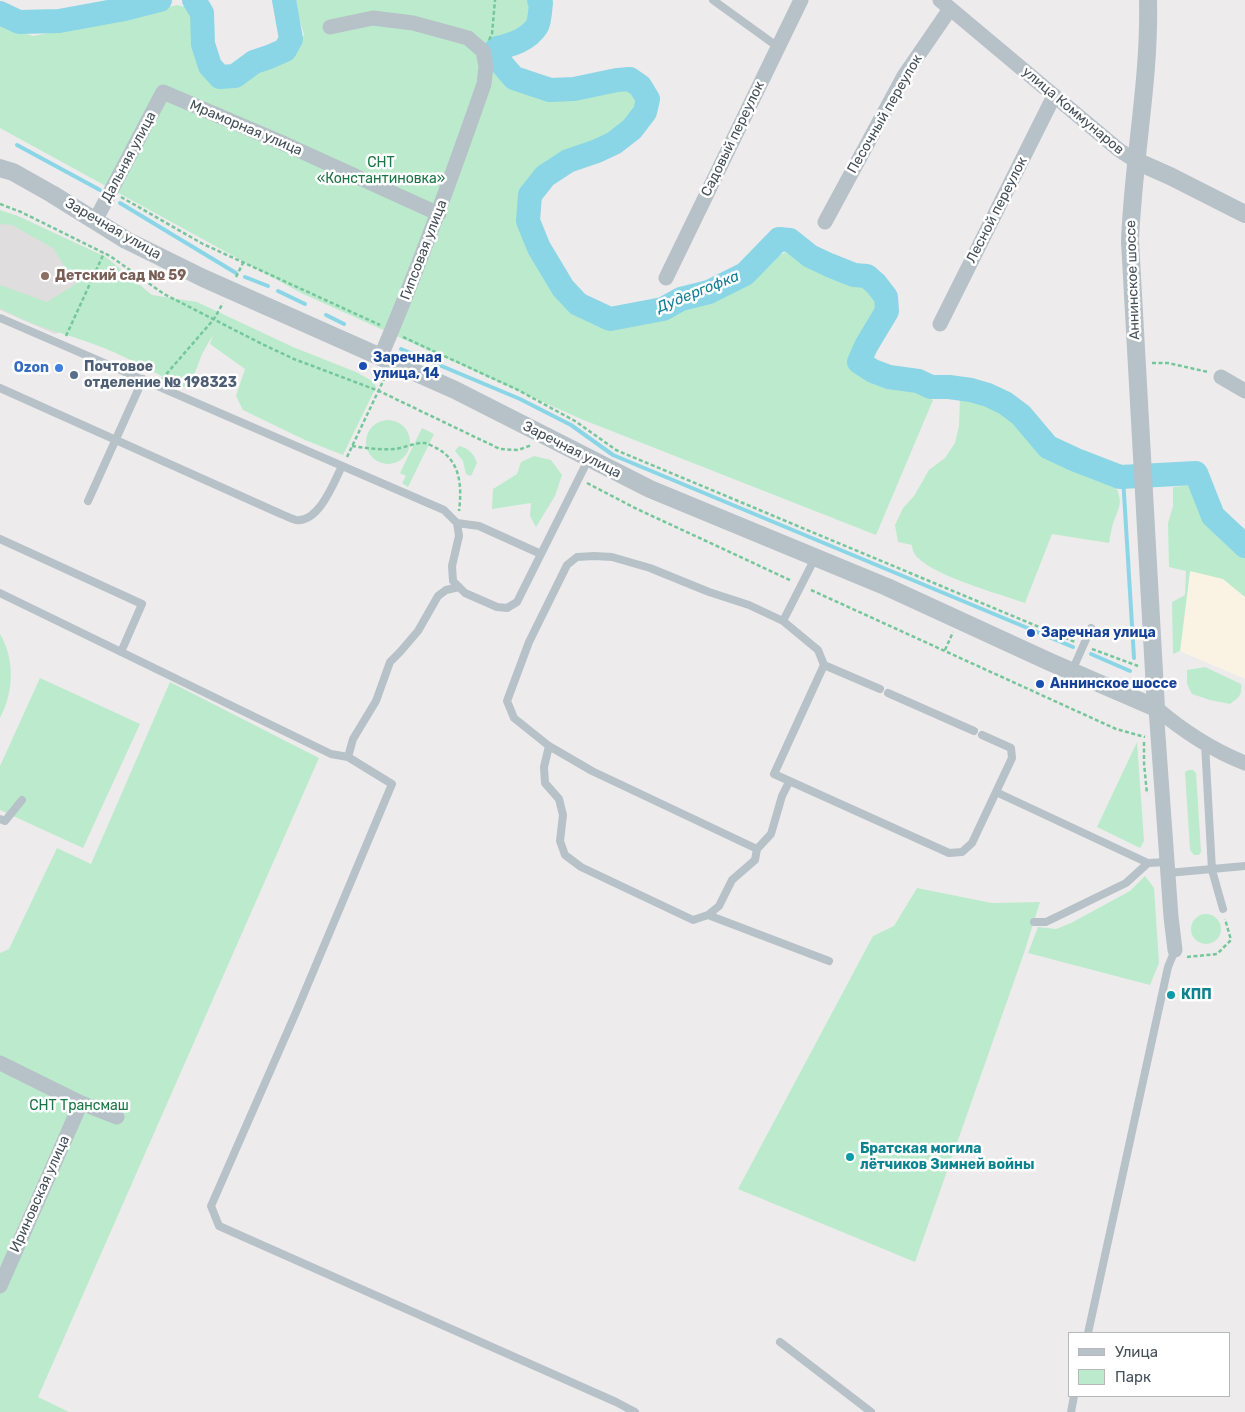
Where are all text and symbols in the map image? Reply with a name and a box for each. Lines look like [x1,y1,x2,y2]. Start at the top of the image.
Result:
street label: Песочный переулок [844,52,926,176]
street label: улица Коммунаров [1019,64,1127,158]
street label: Садовый переулок [698,79,768,199]
street label: Мраморная улица [187,97,305,159]
street label: Дальняя улица [98,109,160,205]
street label: Лесной переулок [963,154,1031,266]
park label: СНТ «Константиновка» [317,155,445,188]
street label: Заречная улица [62,195,164,263]
street label: Гипсовая улица [397,198,451,302]
street label: Аннинское шоссе [1123,220,1143,340]
water label: Дудергофка [654,267,742,317]
place label: Детский сад № 59 [55,268,186,284]
marker: Детский сад № 59 [39,270,51,282]
place label: Заречная улица, 14 [373,350,442,382]
place label: Почтовое отделение № 198323 [84,359,237,392]
place label: Ozon [14,360,49,376]
marker: Заречная улица, 14 [357,360,369,372]
marker: Ozon [53,362,65,374]
marker: Почтовое отделение № 198323 [68,369,80,381]
street label: Заречная улица [520,418,624,482]
place label: Заречная улица [1041,625,1156,641]
marker: Заречная улица [1025,627,1037,639]
place label: Аннинское шоссе [1050,676,1177,692]
marker: Аннинское шоссе [1034,678,1046,690]
place label: КПП [1181,987,1212,1003]
marker: КПП [1165,989,1177,1001]
park label: СНТ Трансмаш [29,1098,129,1114]
street label: Ириновская улица [7,1133,73,1255]
place label: Братская могила лётчиков Зимней войны [860,1141,1034,1174]
marker: Братская могила лётчиков Зимней войны [844,1151,856,1163]
legend [1068,1332,1230,1397]
text: Улица [1115,1343,1158,1361]
text: Парк [1115,1368,1151,1386]

